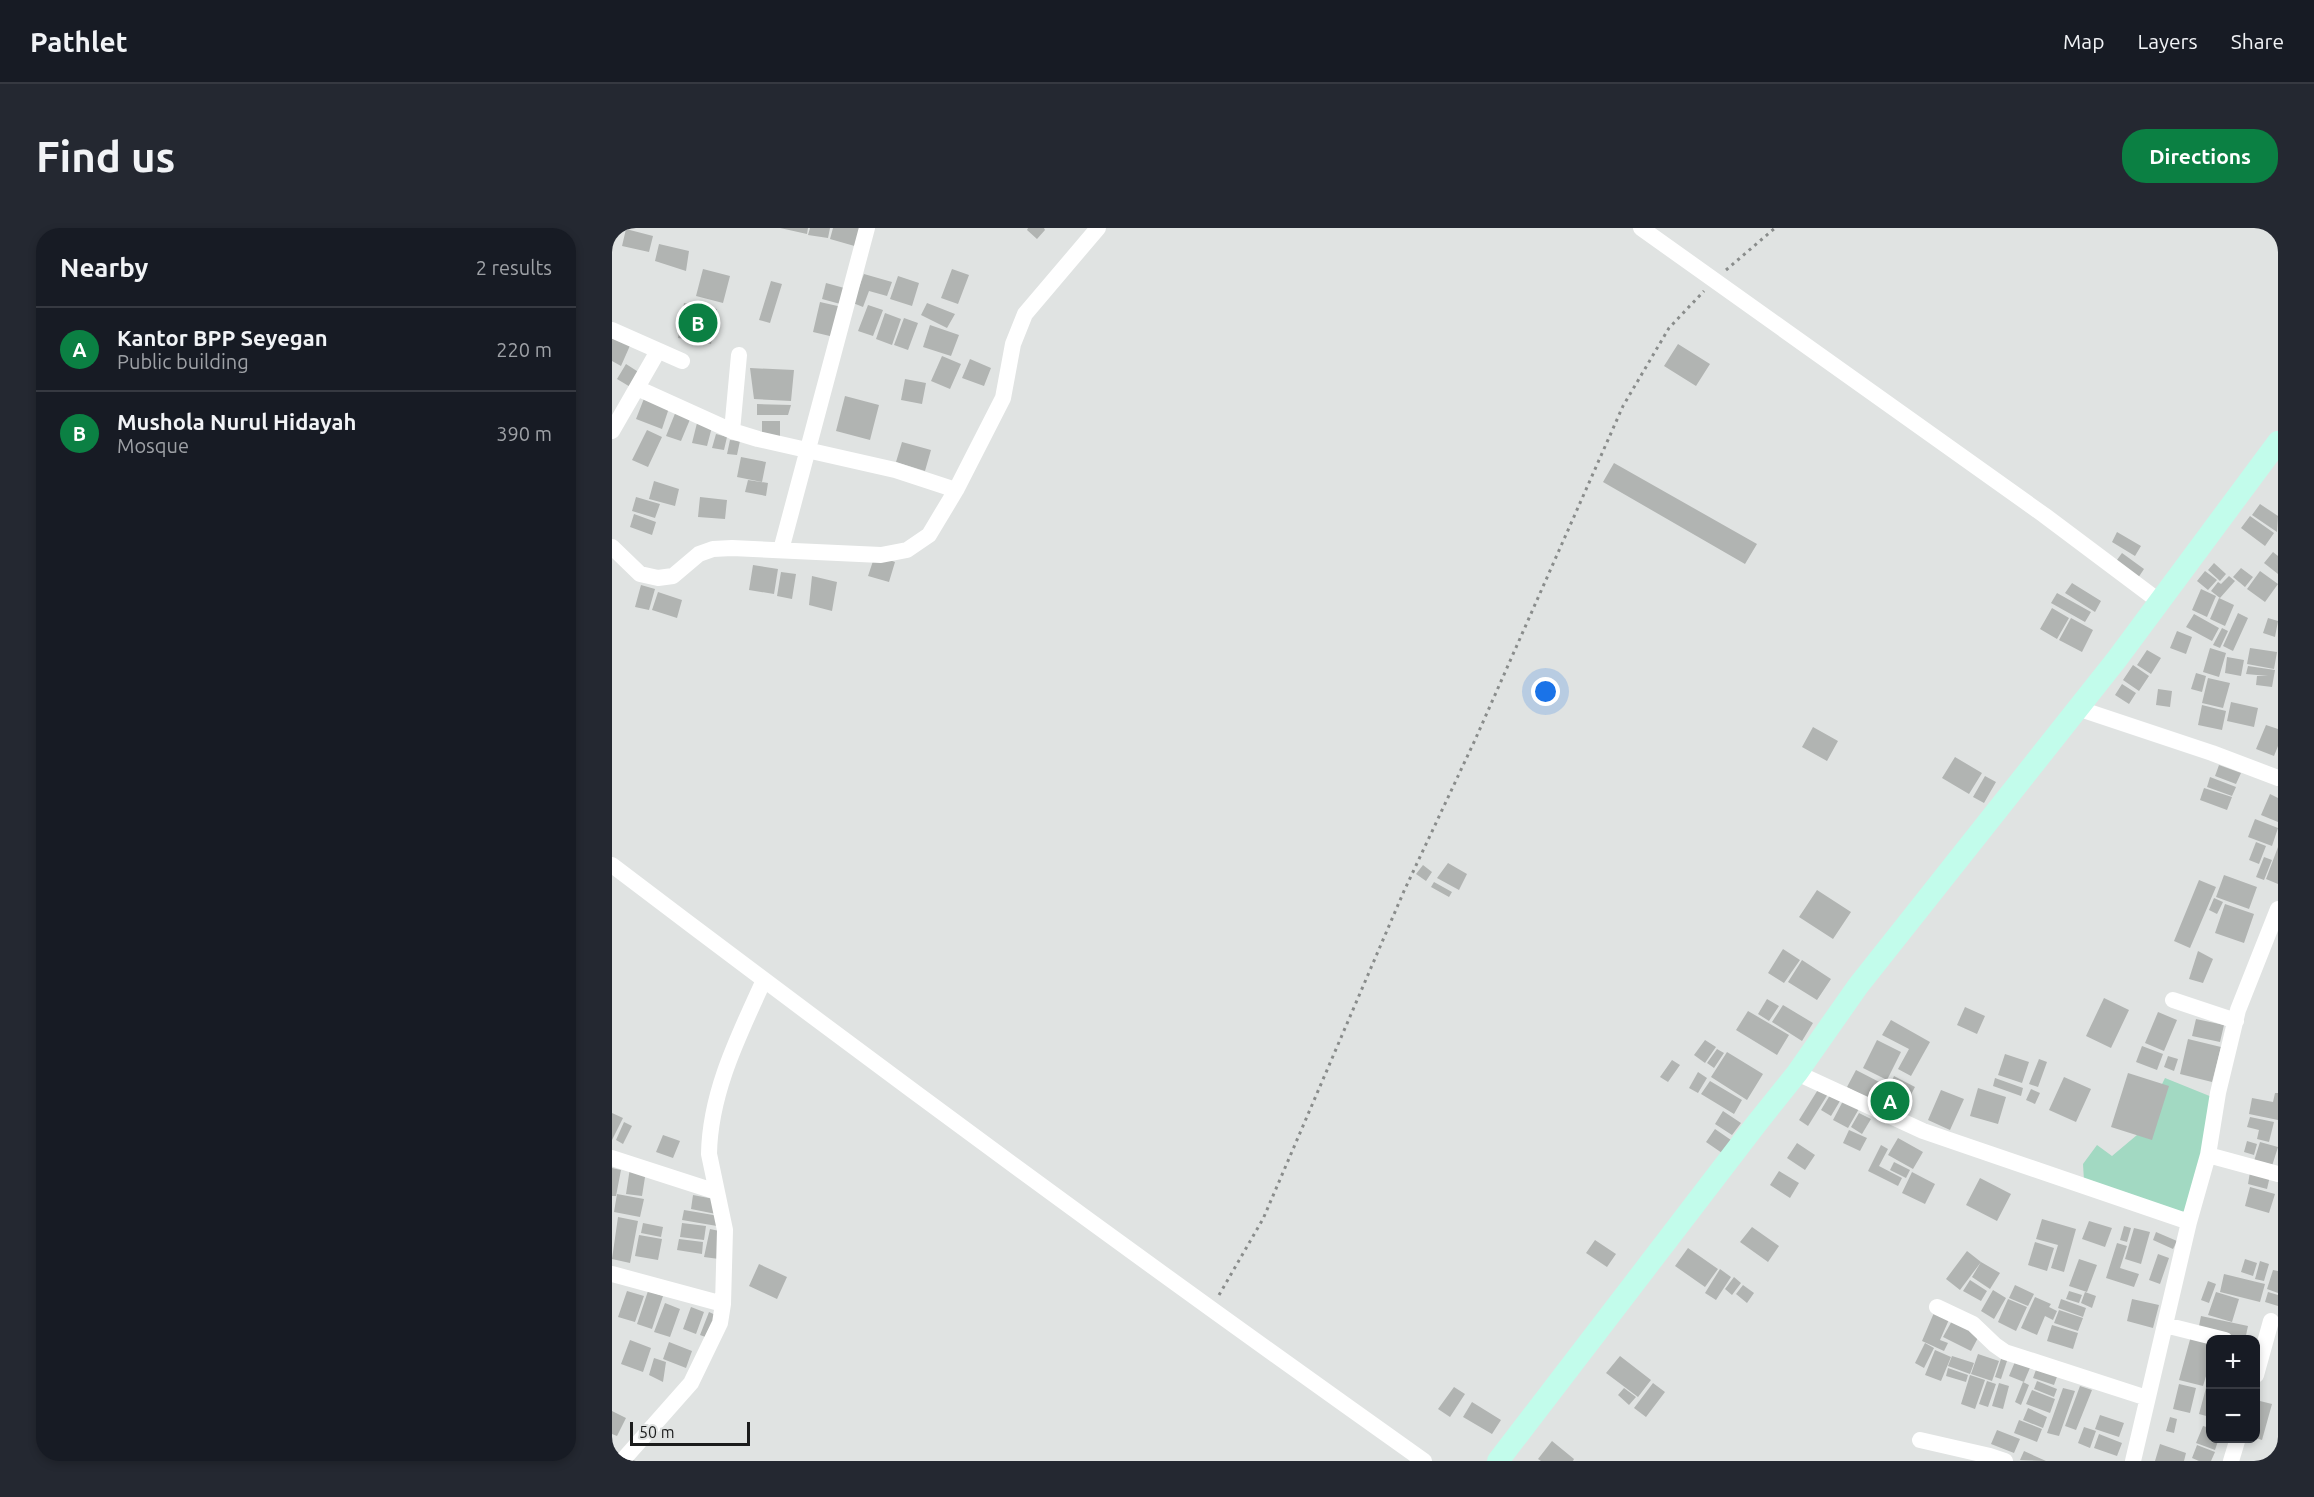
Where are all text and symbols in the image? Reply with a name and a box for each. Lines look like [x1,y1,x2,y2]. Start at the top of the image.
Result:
text: Pathlet [30,26,128,57]
text: Map [2063,29,2104,53]
text: Layers [2137,29,2198,53]
text: Share [2231,29,2284,53]
button: Directions [2122,129,2278,183]
text: Find us [36,133,175,180]
text: Nearby [60,253,148,282]
text: 2 results [476,256,552,279]
pin: B [678,300,718,346]
text: Kantor BPP Seyegan [117,325,328,350]
text: A [72,338,87,361]
text: 220 m [496,338,552,361]
text: Public building [117,350,249,373]
text: Mushola Nurul Hidayah [117,409,356,434]
text: B [73,422,86,445]
text: 390 m [496,422,552,445]
text: Mosque [117,434,189,457]
your location [1531,677,1560,706]
pin: A [1870,1078,1910,1124]
map controls [2206,1335,2260,1443]
button: + [2206,1335,2260,1389]
button: − [2206,1389,2260,1443]
scale bar [630,1419,750,1446]
text: 50 m [639,1423,675,1441]

